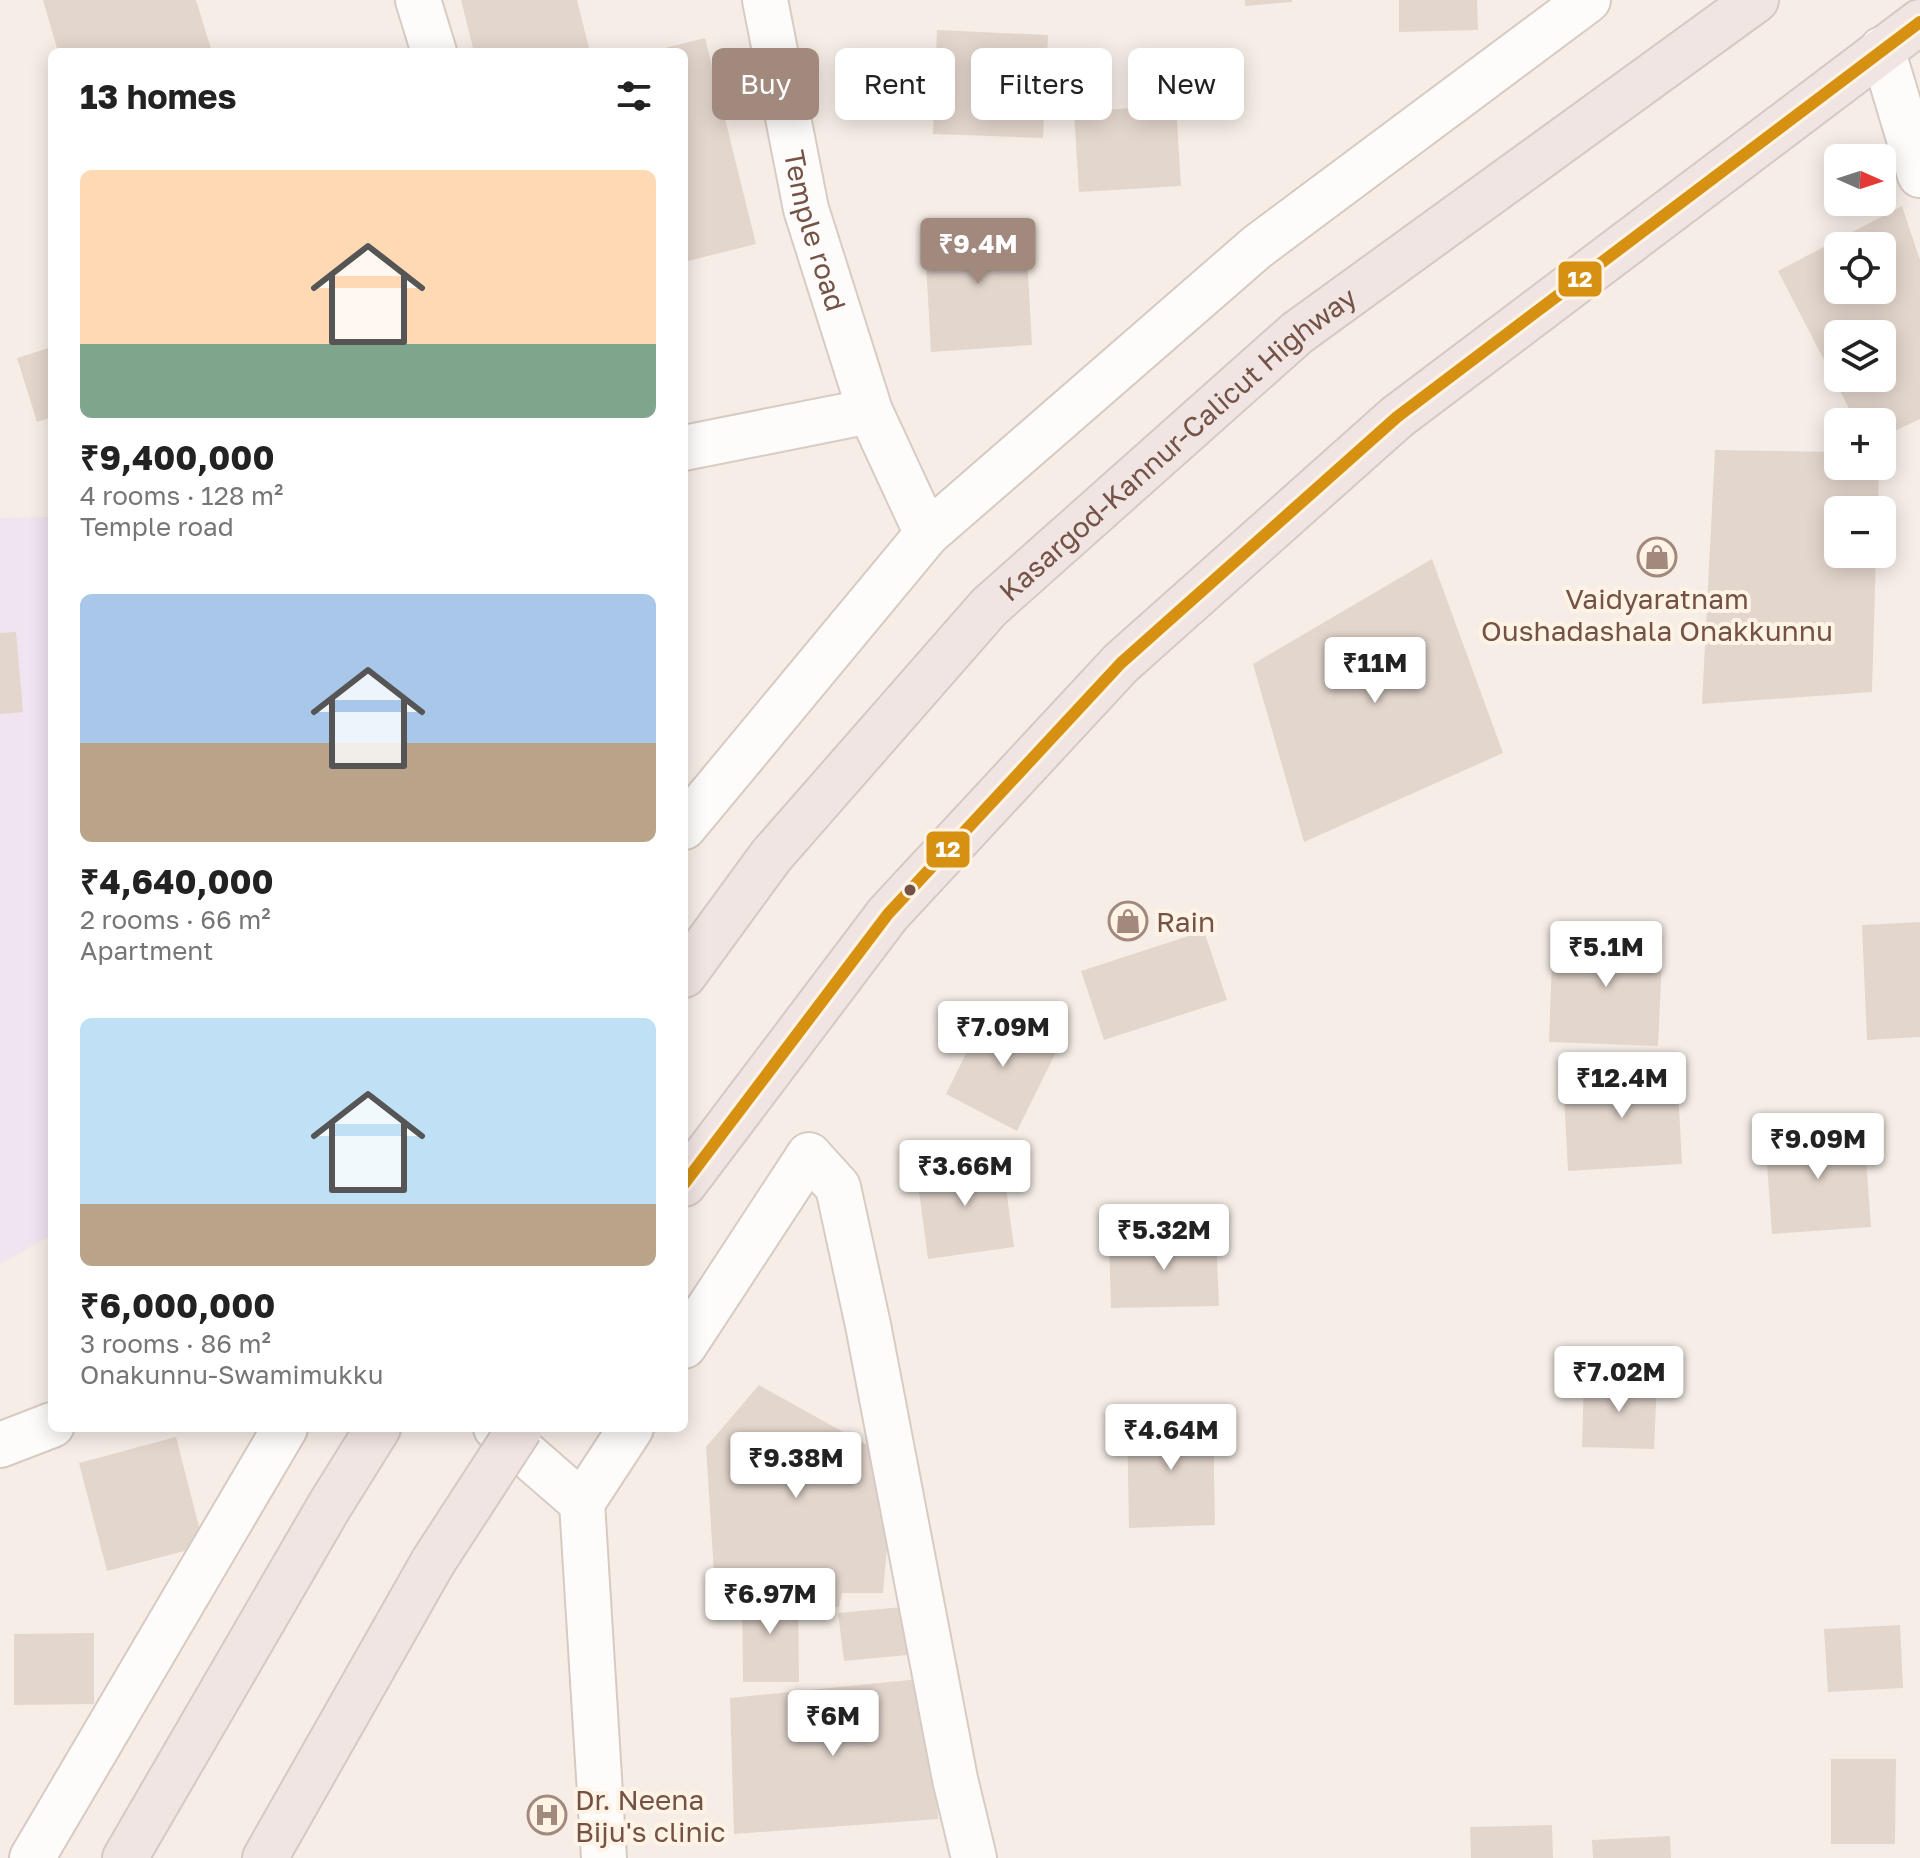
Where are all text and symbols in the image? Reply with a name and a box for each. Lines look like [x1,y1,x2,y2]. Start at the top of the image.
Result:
chip: Buy [712,48,819,120]
chip: Rent [835,48,955,120]
chip: Filters [971,48,1112,120]
chip: New [1128,48,1244,120]
icon: filters [612,74,656,118]
text: 13 homes [80,76,237,116]
north arrow [1824,144,1896,216]
map controls [1824,144,1896,568]
street label: Temple road [778,147,854,315]
pin: ₹9.4M [922,218,1034,286]
icon: home [296,222,440,366]
text: ₹9.4M [938,228,1018,259]
button: locate [1824,232,1896,304]
line badge: 12 [1557,260,1603,298]
text: 12 [1568,265,1592,292]
street label: Kasargod-Kannur-Calicut Highway [992,279,1362,607]
button: layers [1824,320,1896,392]
button: + [1824,408,1896,480]
text: ₹9,400,000 [80,437,275,477]
text: 4 rooms · 128 m² [80,480,283,511]
button: − [1824,496,1896,568]
text: Temple road [80,511,234,542]
shop icon: Vaidyaratnam Oushadashala Onakkunnu [1636,536,1678,578]
place label: Vaidyaratnam Oushadashala Onakkunnu [1481,582,1833,647]
pin: ₹11M [1328,637,1422,705]
icon: home [296,646,440,790]
text: ₹11M [1343,647,1407,678]
line badge: 12 [925,830,971,869]
text: 12 [936,835,960,862]
text: ₹4,640,000 [80,861,274,901]
unlabelled marker [902,882,918,898]
shop icon: Rain [1107,900,1149,942]
text: 2 rooms · 66 m² [80,904,271,935]
place label: Rain [1156,905,1215,938]
pin: ₹5.1M [1550,921,1662,989]
text: ₹5.1M [1568,931,1644,962]
text: Apartment [80,935,213,966]
pin: ₹7.09M [938,1001,1068,1069]
text: ₹7.09M [956,1011,1050,1042]
pin: ₹12.4M [1557,1052,1687,1120]
text: ₹12.4M [1576,1062,1668,1093]
icon: home [296,1070,440,1214]
pin: ₹9.09M [1753,1113,1883,1181]
text: ₹9.09M [1770,1123,1866,1154]
pin: ₹3.66M [900,1140,1030,1208]
text: ₹3.66M [917,1150,1013,1181]
pin: ₹5.32M [1099,1204,1229,1272]
text: ₹5.32M [1117,1214,1211,1245]
text: ₹6,000,000 [80,1285,275,1325]
text: 3 rooms · 86 m² [80,1328,271,1359]
pin: ₹7.02M [1554,1346,1684,1414]
text: ₹7.02M [1572,1356,1666,1387]
text: Onakunnu-Swamimukku [80,1359,383,1390]
pin: ₹4.64M [1106,1404,1236,1472]
text: ₹4.64M [1123,1414,1219,1445]
pin: ₹9.38M [731,1432,861,1500]
text: ₹9.38M [748,1442,844,1473]
pin: ₹6.97M [705,1568,835,1636]
text: ₹6.97M [723,1578,817,1609]
pin: ₹6M [794,1690,872,1758]
text: ₹6M [806,1700,860,1731]
place label: Dr. Neena Biju's clinic [575,1783,725,1848]
hospital icon: Dr. Neena Biju's clinic [526,1794,568,1836]

